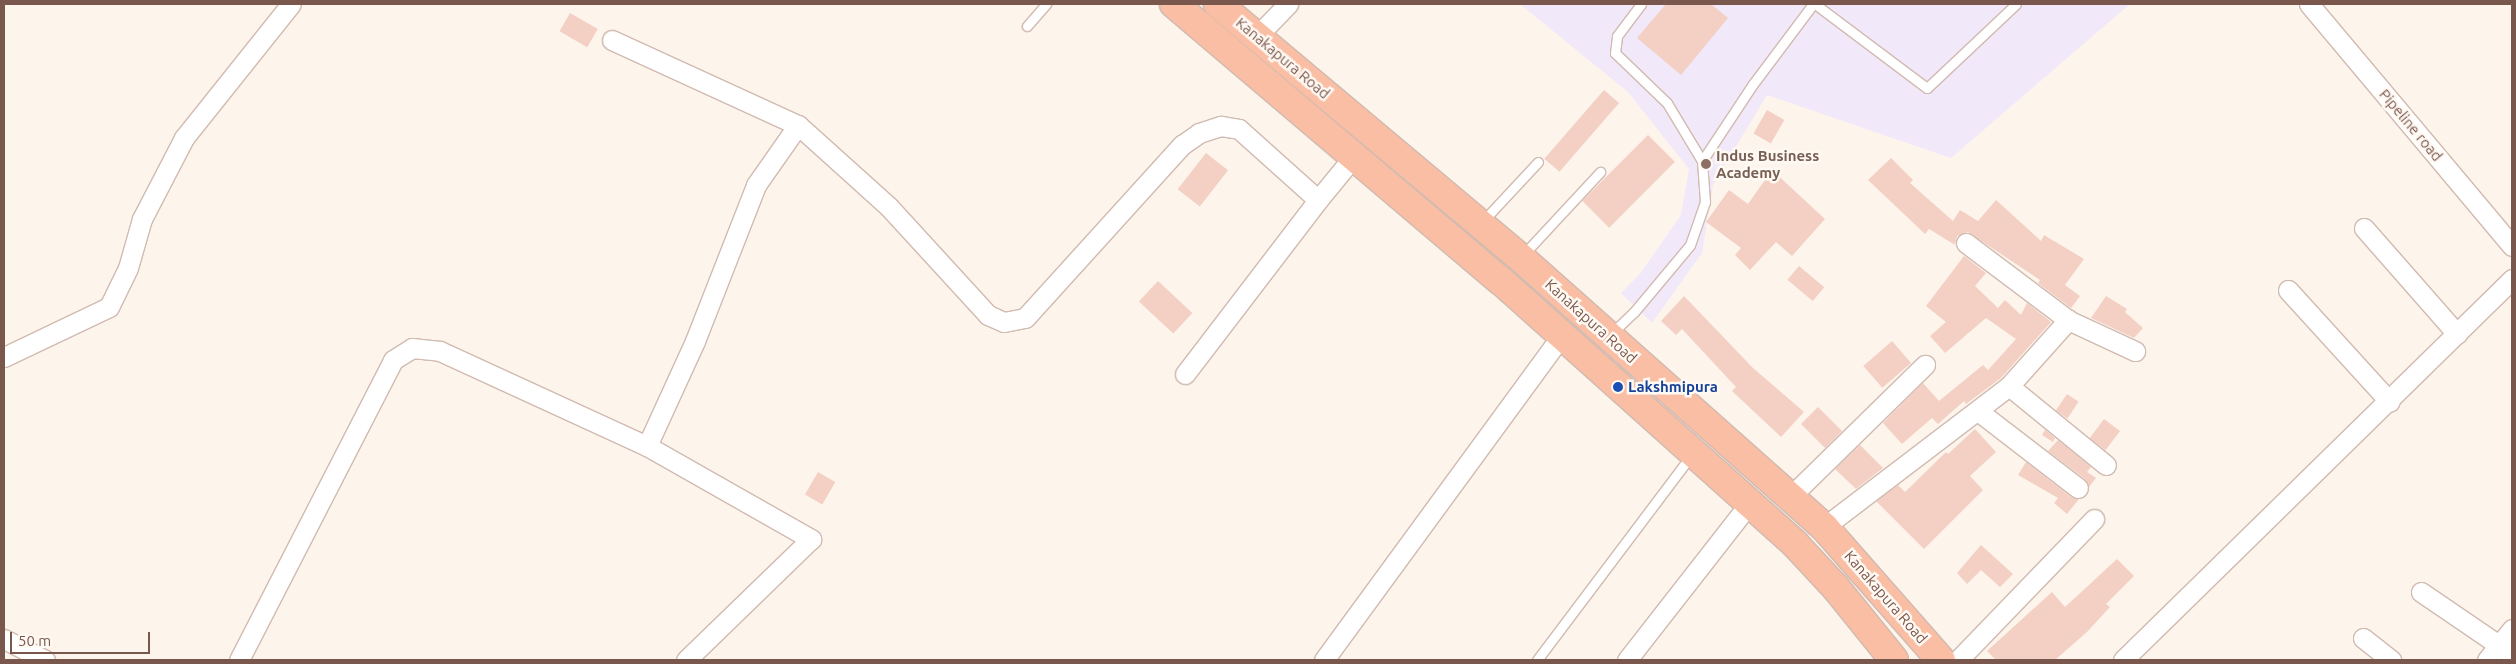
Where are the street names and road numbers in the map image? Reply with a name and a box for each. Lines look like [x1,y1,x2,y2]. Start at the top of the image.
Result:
street label: Kanakapura Road [1232,13,1334,103]
street label: Pipeline road [2376,85,2446,165]
street label: Kanakapura Road [1541,275,1641,367]
street label: Kanakapura Road [1841,547,1931,647]

